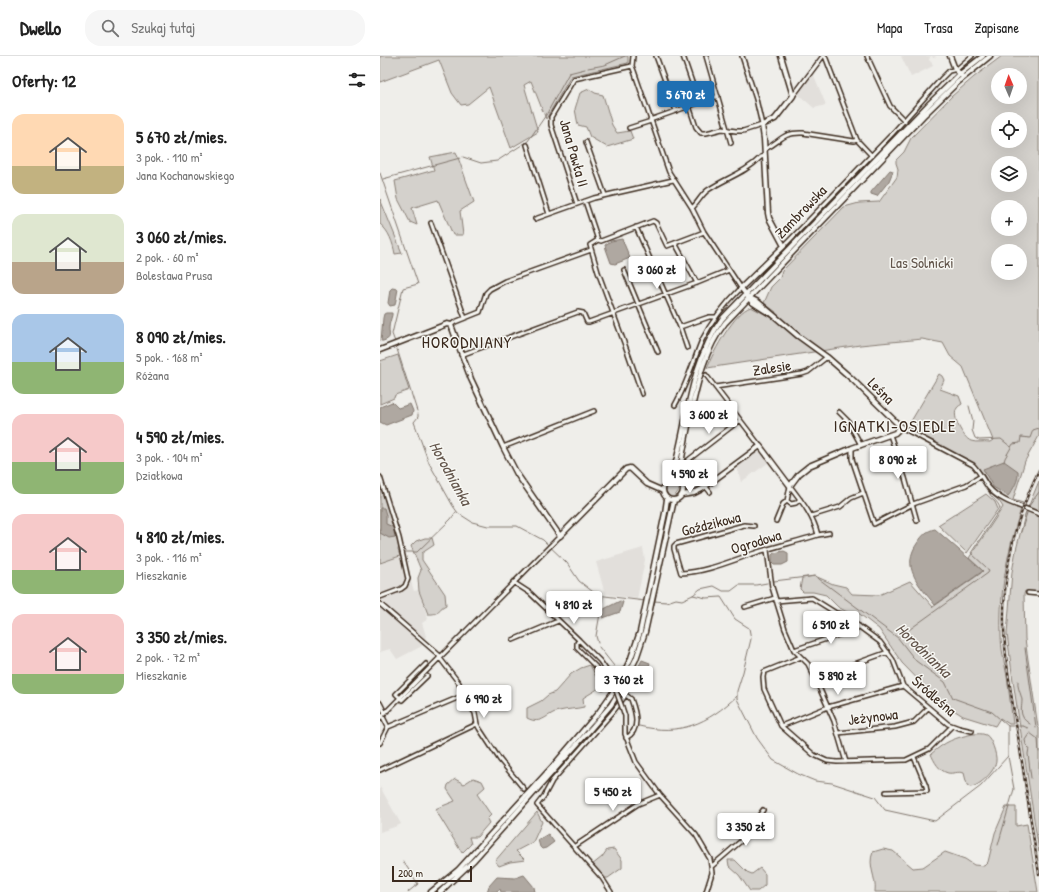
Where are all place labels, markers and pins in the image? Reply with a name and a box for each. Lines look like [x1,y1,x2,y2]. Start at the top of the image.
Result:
pin: 5 670 zł [645,81,727,115]
pin: 3 060 zł [616,256,698,290]
pin: 3 600 zł [668,401,750,435]
pin: 8 090 zł [857,446,939,480]
pin: 4 590 zł [649,460,731,494]
pin: 4 810 zł [533,591,615,625]
pin: 6 510 zł [790,611,872,645]
pin: 5 890 zł [797,662,879,696]
pin: 3 760 zł [583,666,665,700]
pin: 6 990 zł [443,685,525,719]
pin: 5 450 zł [572,778,654,812]
pin: 3 350 zł [705,813,787,847]

